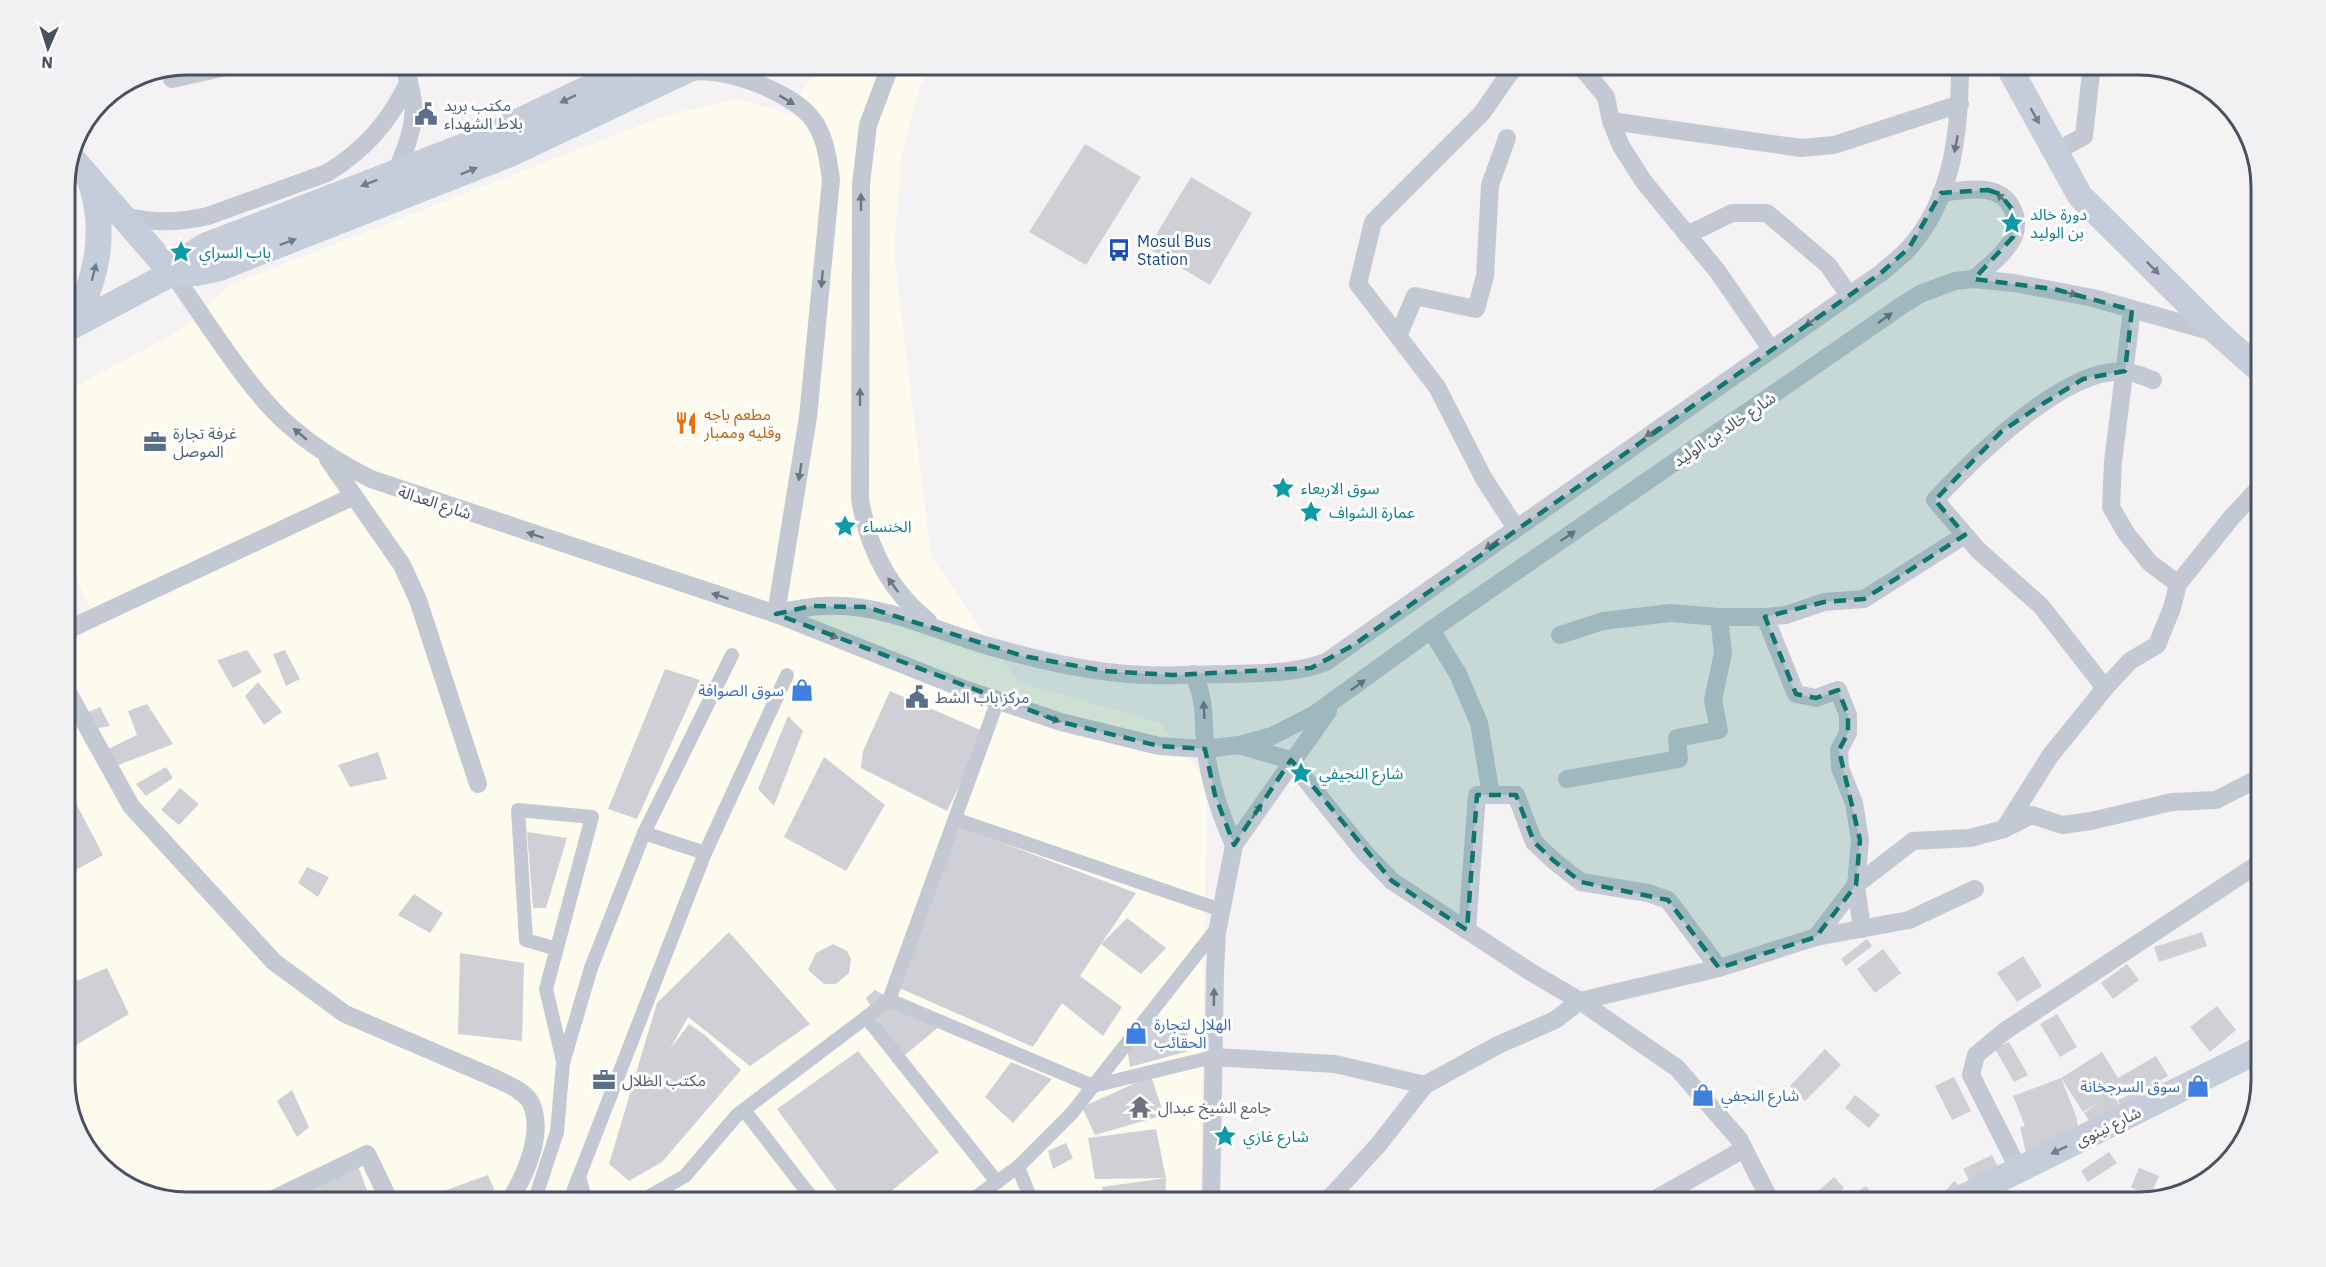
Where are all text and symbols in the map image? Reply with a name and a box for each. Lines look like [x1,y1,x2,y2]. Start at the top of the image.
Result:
north arrow [18,18,78,78]
text: N [41,53,54,73]
one-way arrow [559,94,577,104]
place label: مكتب بريد بلاط الشهداء [444,95,523,133]
one-way arrow [779,95,795,106]
public building icon: مكتب بريد بلاط الشهداء [413,101,439,127]
one-way arrow [2030,107,2040,124]
one-way arrow [1951,134,1960,153]
one-way arrow [461,166,479,176]
one-way arrow [360,179,378,188]
one-way arrow [856,193,866,212]
one-way arrow [1996,193,2011,206]
place label: دورة خالد بن الوليد [2030,204,2087,242]
place icon: دورة خالد بن الوليد [1999,210,2025,236]
place label: Mosul Bus Station [1137,231,1211,269]
one-way arrow [279,237,297,246]
bus stop icon: Mosul Bus Station [1106,237,1132,263]
place icon: باب السراي [168,239,194,265]
place label: باب السراي [199,242,271,265]
one-way arrow [2146,261,2160,275]
one-way arrow [89,263,99,282]
one-way arrow [817,269,827,288]
one-way arrow [2059,288,2078,298]
one-way arrow [1876,312,1892,324]
one-way arrow [1804,315,1820,327]
street label: شارع خالد بن الوليد [1669,387,1781,473]
one-way arrow [855,388,865,407]
place label: مطعم باجه وقليه وممبار [703,404,781,442]
restaurant icon: مطعم باجه وقليه وممبار [673,410,699,436]
place label: غرفة تجارة الموصل [173,423,237,461]
one-way arrow [1644,426,1660,437]
one-way arrow [293,428,308,441]
office icon: غرفة تجارة الموصل [142,429,168,455]
one-way arrow [795,463,804,482]
place icon: سوق الاربعاء [1270,475,1296,501]
place label: سوق الاربعاء [1301,478,1380,498]
street label: شارع العدالة [395,481,474,526]
place icon: عمارة الشواف [1298,499,1324,525]
place label: عمارة الشواف [1329,502,1415,522]
place icon: الخنساء [832,513,858,539]
place label: الخنساء [863,516,911,536]
one-way arrow [526,530,544,539]
one-way arrow [1560,530,1576,542]
one-way arrow [1485,538,1500,550]
one-way arrow [887,577,899,593]
one-way arrow [711,590,729,600]
one-way arrow [821,631,839,641]
shop icon: سوق الصوافة [789,677,815,703]
one-way arrow [1350,679,1365,691]
place label: سوق الصوافة [698,680,784,700]
public building icon: مركز باب الشط [904,684,930,710]
place label: مركز باب الشط [935,687,1029,707]
one-way arrow [1199,701,1209,720]
one-way arrow [1043,715,1061,724]
place icon: شارع النجيفي [1288,760,1314,786]
place label: شارع النجيفي [1319,763,1403,786]
one-way arrow [1251,802,1262,819]
one-way arrow [1209,988,1219,1007]
place label: الهلال لتجارة الحقائب [1154,1014,1231,1052]
shop icon: الهلال لتجارة الحقائب [1123,1020,1149,1046]
office icon: مكتب الظلال [591,1067,617,1093]
place label: مكتب الظلال [622,1070,706,1091]
shop icon: سوق السرجخانة [2185,1073,2211,1099]
place label: سوق السرجخانة [2080,1076,2180,1096]
shop icon: شارع النجفي [1690,1082,1716,1108]
place label: شارع النجفي [1721,1085,1799,1108]
temple icon: جامع الشيخ عبدال [1127,1094,1153,1120]
place label: جامع الشيخ عبدال [1158,1097,1271,1120]
street label: شارع نينوى [2072,1102,2145,1153]
place icon: شارع غازي [1212,1123,1238,1149]
place label: شارع غازي [1243,1126,1309,1149]
one-way arrow [2050,1145,2067,1155]

